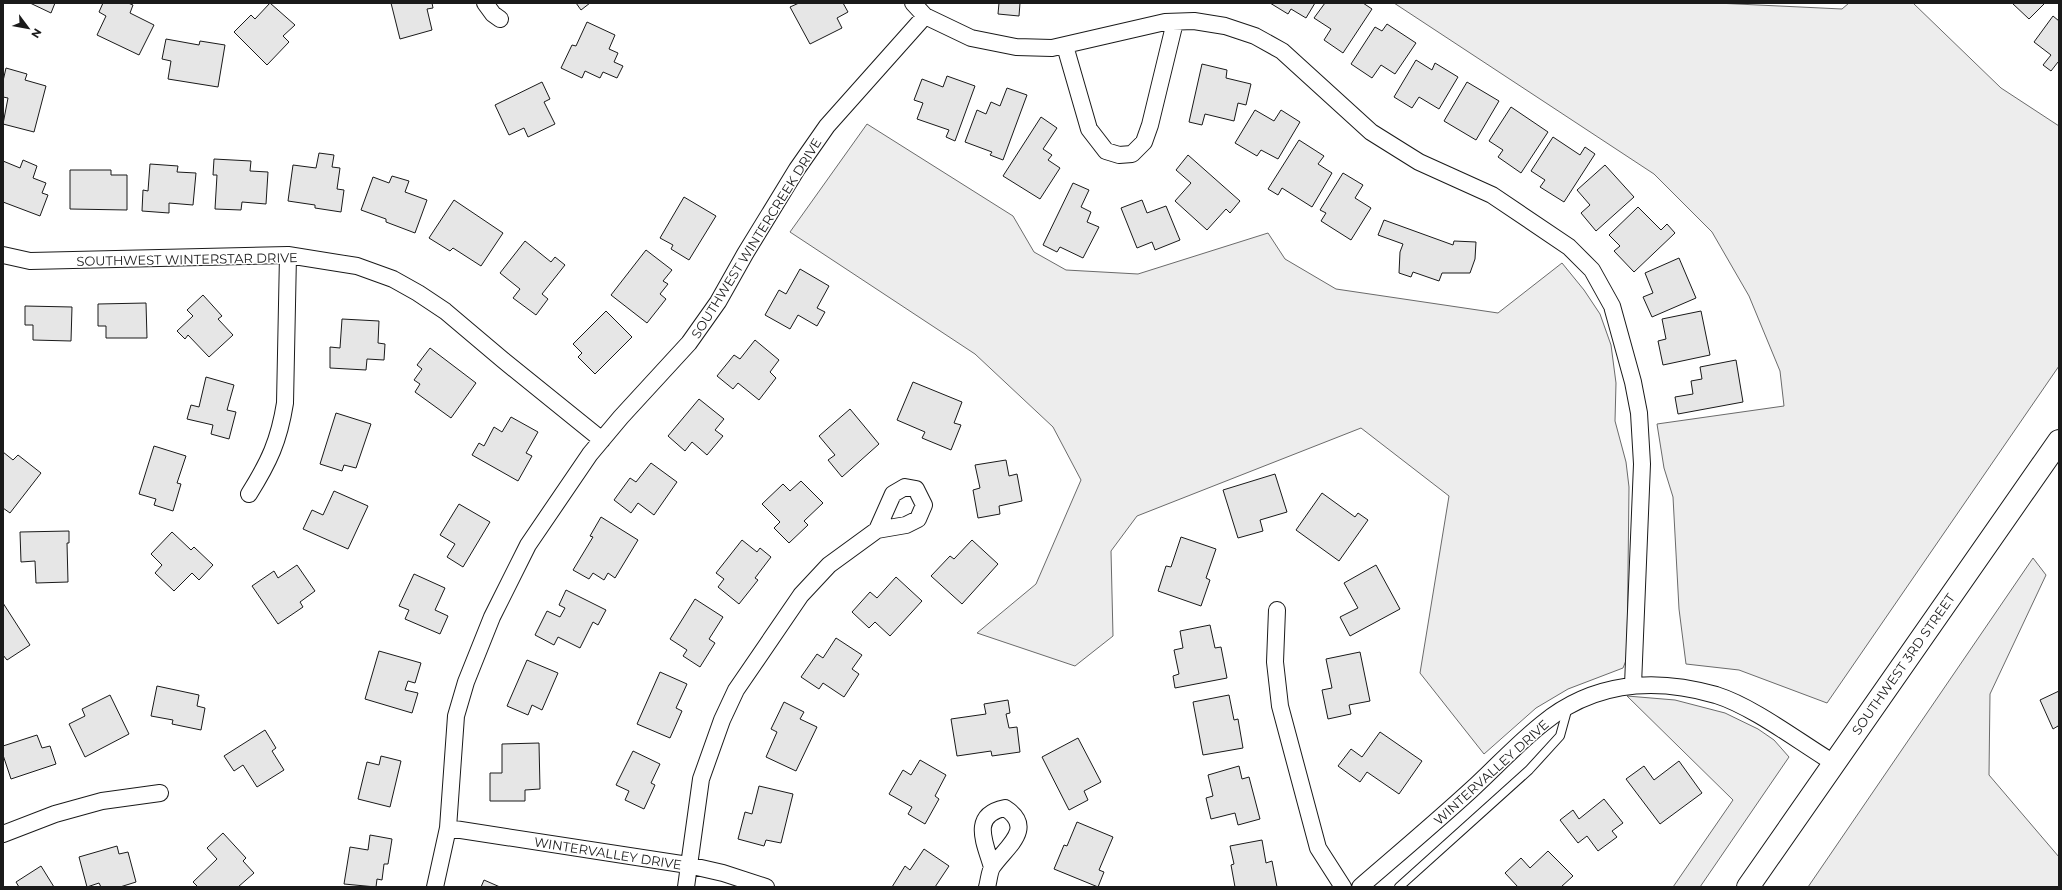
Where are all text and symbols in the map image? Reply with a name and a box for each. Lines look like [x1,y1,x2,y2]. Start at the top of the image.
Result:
north arrow [8,8,48,48]
text: N [28,26,45,41]
street label: SOUTHWEST WINTERCREEK DRIVE [687,135,825,341]
street label: SOUTHWEST WINTERSTAR DRIVE [76,249,298,269]
street label: SOUTHWEST 3RD STREET [1848,590,1958,738]
street label: WINTERVALLEY DRIVE [1430,716,1552,828]
street label: WINTERVALLEY DRIVE [533,833,683,873]

